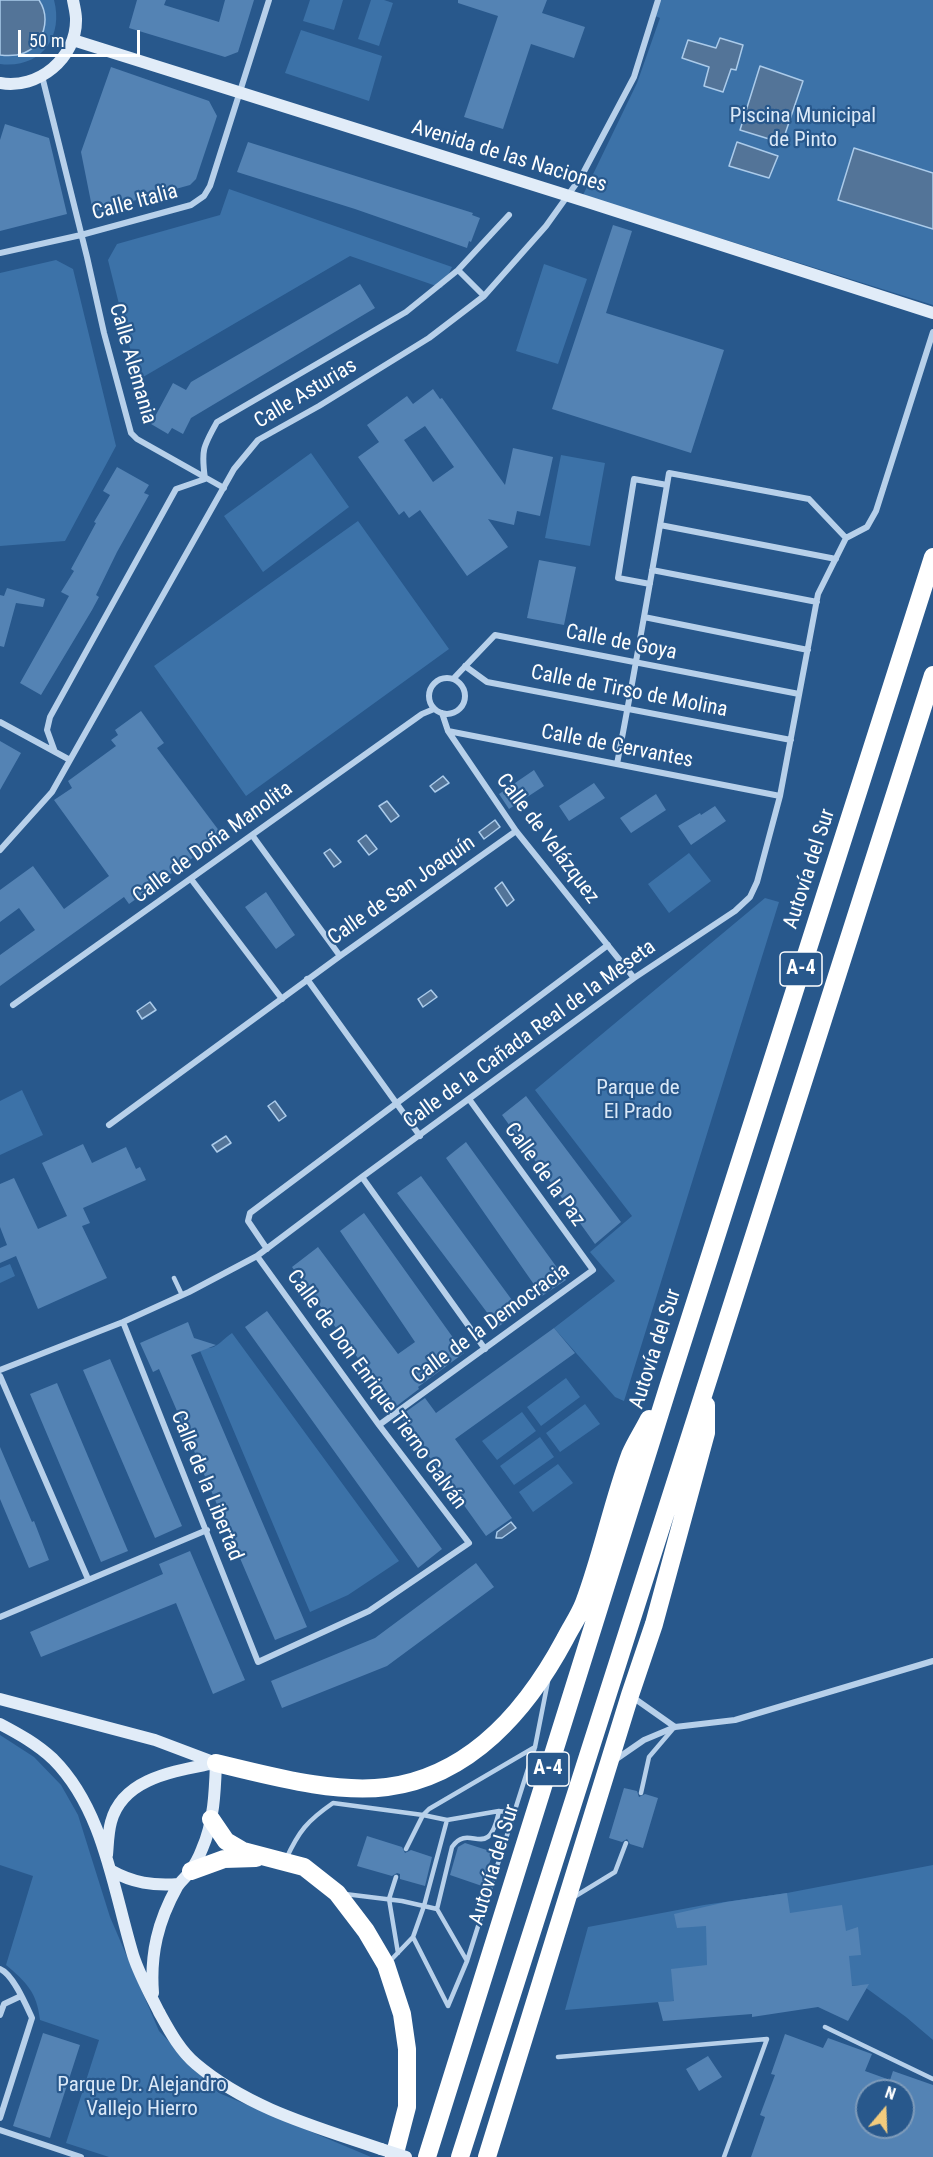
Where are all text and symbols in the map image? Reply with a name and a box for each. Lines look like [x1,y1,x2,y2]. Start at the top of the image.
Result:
scale bar [21,18,142,56]
text: 50 m [29,30,64,51]
park label: Piscina Municipal de Pinto [730,104,876,154]
street label: Avenida de las Naciones [408,115,610,199]
street label: Calle Italia [89,180,181,226]
street label: Calle Alemania [103,301,161,427]
street label: Calle Asturias [250,354,362,434]
street label: Calle de Goya [563,620,679,666]
street label: Calle de Tirso de Molina [529,661,729,723]
street label: Calle de Cervantes [539,720,695,774]
street label: Calle de Velázquez [490,769,604,909]
street label: Calle de Doña Manolita [128,777,298,909]
street label: Autovía del Sur [779,806,841,932]
street label: Calle de San Joaquín [324,831,480,951]
street label: Calle de la Cañada Real de la Meseta [399,935,661,1135]
road number: A-4 [780,952,822,986]
park label: Parque de El Prado [596,1076,680,1126]
street label: Calle de la Paz [498,1118,590,1232]
street label: Calle de la Democracia [407,1258,575,1390]
street label: Calle de Don Enrique Tierno Galván [281,1265,471,1515]
street label: Autovía del Sur [625,1286,687,1412]
street label: Calle de la Libertad [164,1407,248,1565]
road number: A-4 [527,1752,569,1786]
street label: Autovía del Sur [465,1802,525,1928]
park label: Parque Dr. Alejandro Vallejo Hierro [57,2073,227,2123]
north arrow [855,2079,915,2139]
text: N [883,2083,898,2104]

